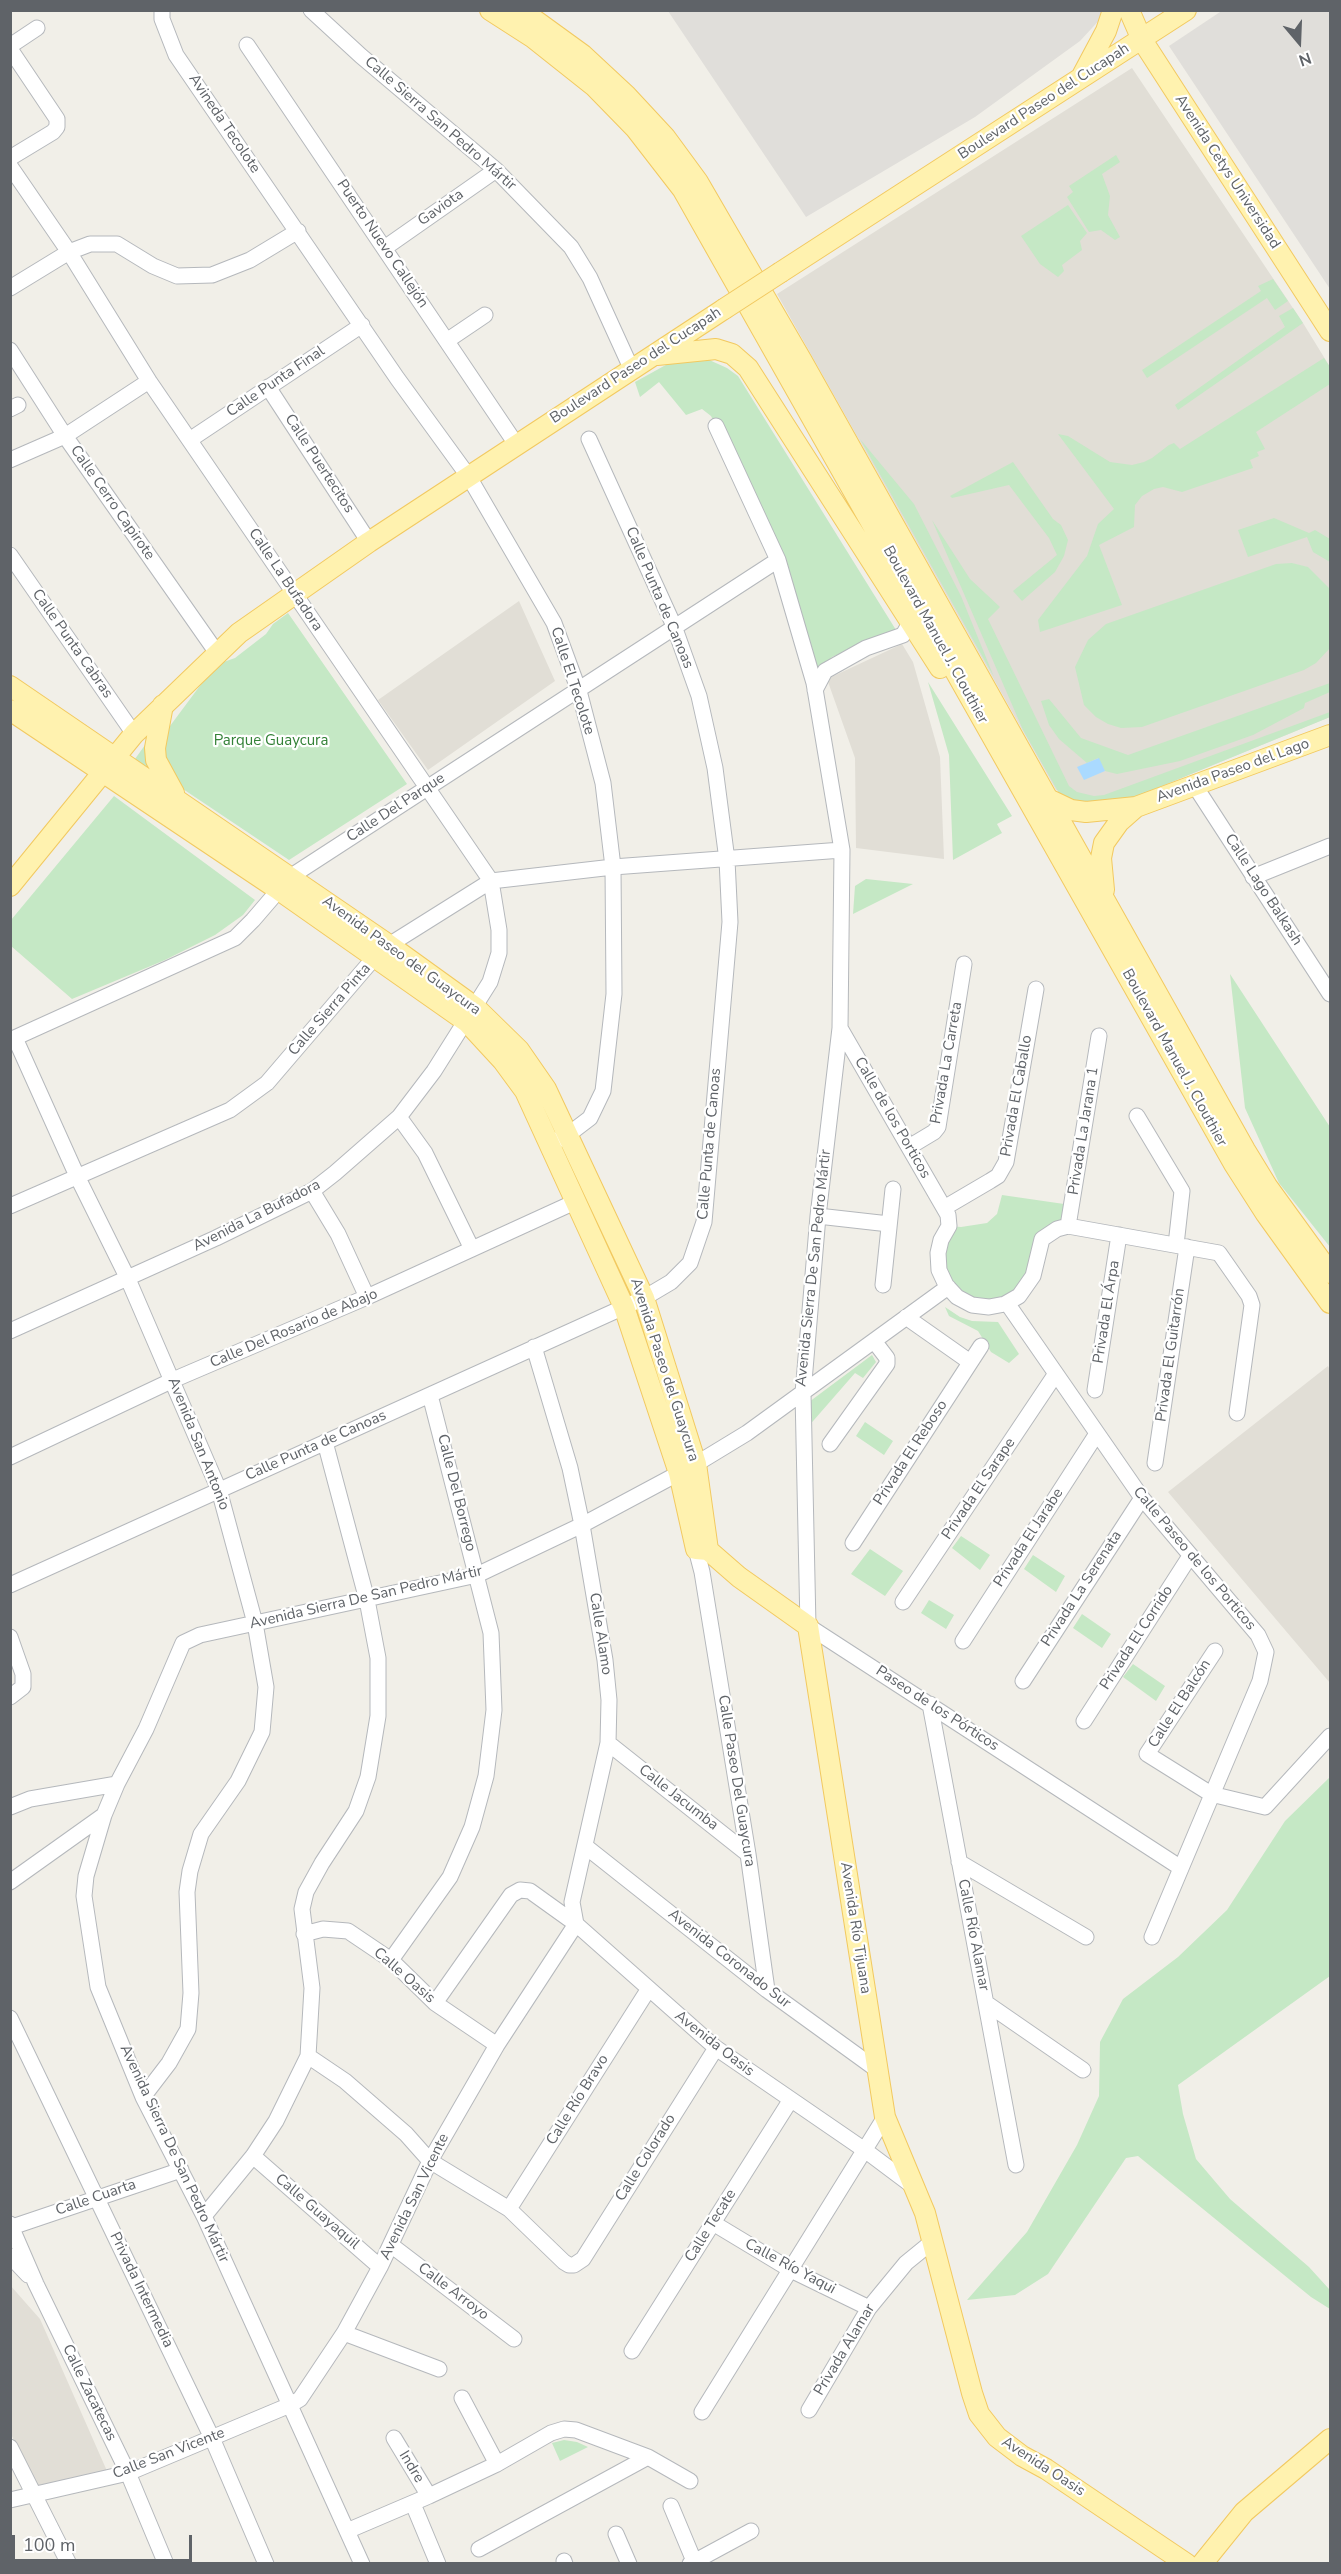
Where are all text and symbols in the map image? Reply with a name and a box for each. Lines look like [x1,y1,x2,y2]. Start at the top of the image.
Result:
north arrow [1269,12,1329,72]
street label: Boulevard Paseo del Cucapah [955,40,1133,164]
text: N [1296,47,1314,71]
street label: Calle Sierra San Pedro Mártir [360,53,520,195]
street label: Avineda Tecolote [184,71,264,177]
street label: Avenida Cetys Universidad [1170,92,1284,252]
street label: Puerto Nuevo Callejón [332,176,432,312]
street label: Gaviota [415,186,467,230]
street label: Boulevard Paseo del Cucapah [547,304,725,428]
street label: Calle Punta Final [224,343,328,421]
street label: Calle Puertecitos [280,411,358,517]
street label: Calle Cerro Capirote [66,442,158,564]
street label: Calle Punta de Canoas [621,524,697,672]
street label: Calle La Bufadora [244,525,326,635]
street label: Boulevard Manuel J. Clouthier [879,543,991,727]
street label: Calle Punta Cabras [28,586,116,702]
street label: Calle El Tecolote [546,625,598,737]
park label: Parque Guaycura [214,732,328,750]
street label: Avenida Paseo del Lago [1154,735,1312,807]
street label: Calle Del Parque [344,770,448,846]
street label: Calle Lago Balkash [1220,831,1306,949]
street label: Avenida Paseo del Guaycura [318,892,484,1020]
street label: Calle Sierra Pinta [285,960,375,1060]
street label: Boulevard Manuel J. Clouthier [1118,966,1230,1150]
street label: Privada La Carreta [927,1000,967,1126]
street label: Privada El Caballo [997,1034,1037,1158]
street label: Calle de los Porticos [850,1054,934,1182]
street label: Privada La Jarana 1 [1065,1066,1103,1196]
street label: Calle Punta de Canoas [694,1067,726,1221]
street label: Avenida Sierra De San Pedro Mártir [793,1149,835,1387]
street label: Avenida La Bufadora [190,1176,324,1256]
street label: Privada El Árpa [1090,1259,1124,1365]
street label: Avenida Paseo del Guaycura [626,1276,702,1464]
street label: Calle Del Rosario de Abajo [207,1285,381,1373]
street label: Privada El Guitarrón [1153,1287,1189,1423]
street label: Avenida San Antonio [163,1375,233,1513]
street label: Privada El Reboso [870,1397,952,1509]
street label: Calle Punta de Canoas [243,1407,389,1485]
street label: Calle Del Borrego [433,1433,479,1553]
street label: Privada El Sarape [938,1435,1020,1543]
street label: Calle Paseo de los Porticos [1129,1484,1259,1634]
street label: Privada El Jarabe [990,1485,1068,1591]
street label: Privada La Serenata [1038,1528,1126,1650]
street label: Avenida Sierra De San Pedro Mártir [248,1562,484,1634]
street label: Privada El Corrido [1097,1583,1177,1693]
street label: Calle Alamo [585,1592,615,1676]
street label: Calle El Balcón [1145,1656,1215,1752]
street label: Paseo de los Pórticos [872,1662,1002,1756]
street label: Calle Paseo Del Guaycura [714,1694,758,1868]
street label: Calle Jacumba [635,1761,721,1835]
street label: Avenida Río Tijuana [836,1861,874,1995]
street label: Calle Río Alamar [953,1878,993,1992]
street label: Avenida Coronado Sur [664,1906,794,2012]
street label: Calle Oasis [369,1944,439,2008]
street label: Avenida Oasis [671,2007,757,2081]
street label: Avenida Sierra De San Pedro Mártir [115,2042,233,2266]
street label: Calle Río Bravo [543,2051,613,2149]
street label: Calle Colorado [612,2111,680,2205]
street label: Avenida San Vicente [377,2131,453,2263]
street label: Calle Guayaquil [271,2170,363,2254]
street label: Calle Cuarta [54,2176,138,2220]
street label: Calle Tecate [682,2186,740,2266]
street label: Privada Intermedia [105,2229,177,2351]
street label: Calle Río Yaqui [741,2235,839,2299]
street label: Calle Arroyo [414,2259,492,2325]
street label: Privada Alamar [811,2301,879,2399]
street label: Calle Zacatecas [58,2342,120,2444]
street label: Calle San Vicente [111,2424,227,2484]
street label: Avenida Oasis [998,2433,1088,2501]
street label: Indre [394,2448,428,2486]
scale bar [15,2523,195,2561]
text: 100 m [23,2533,75,2557]

